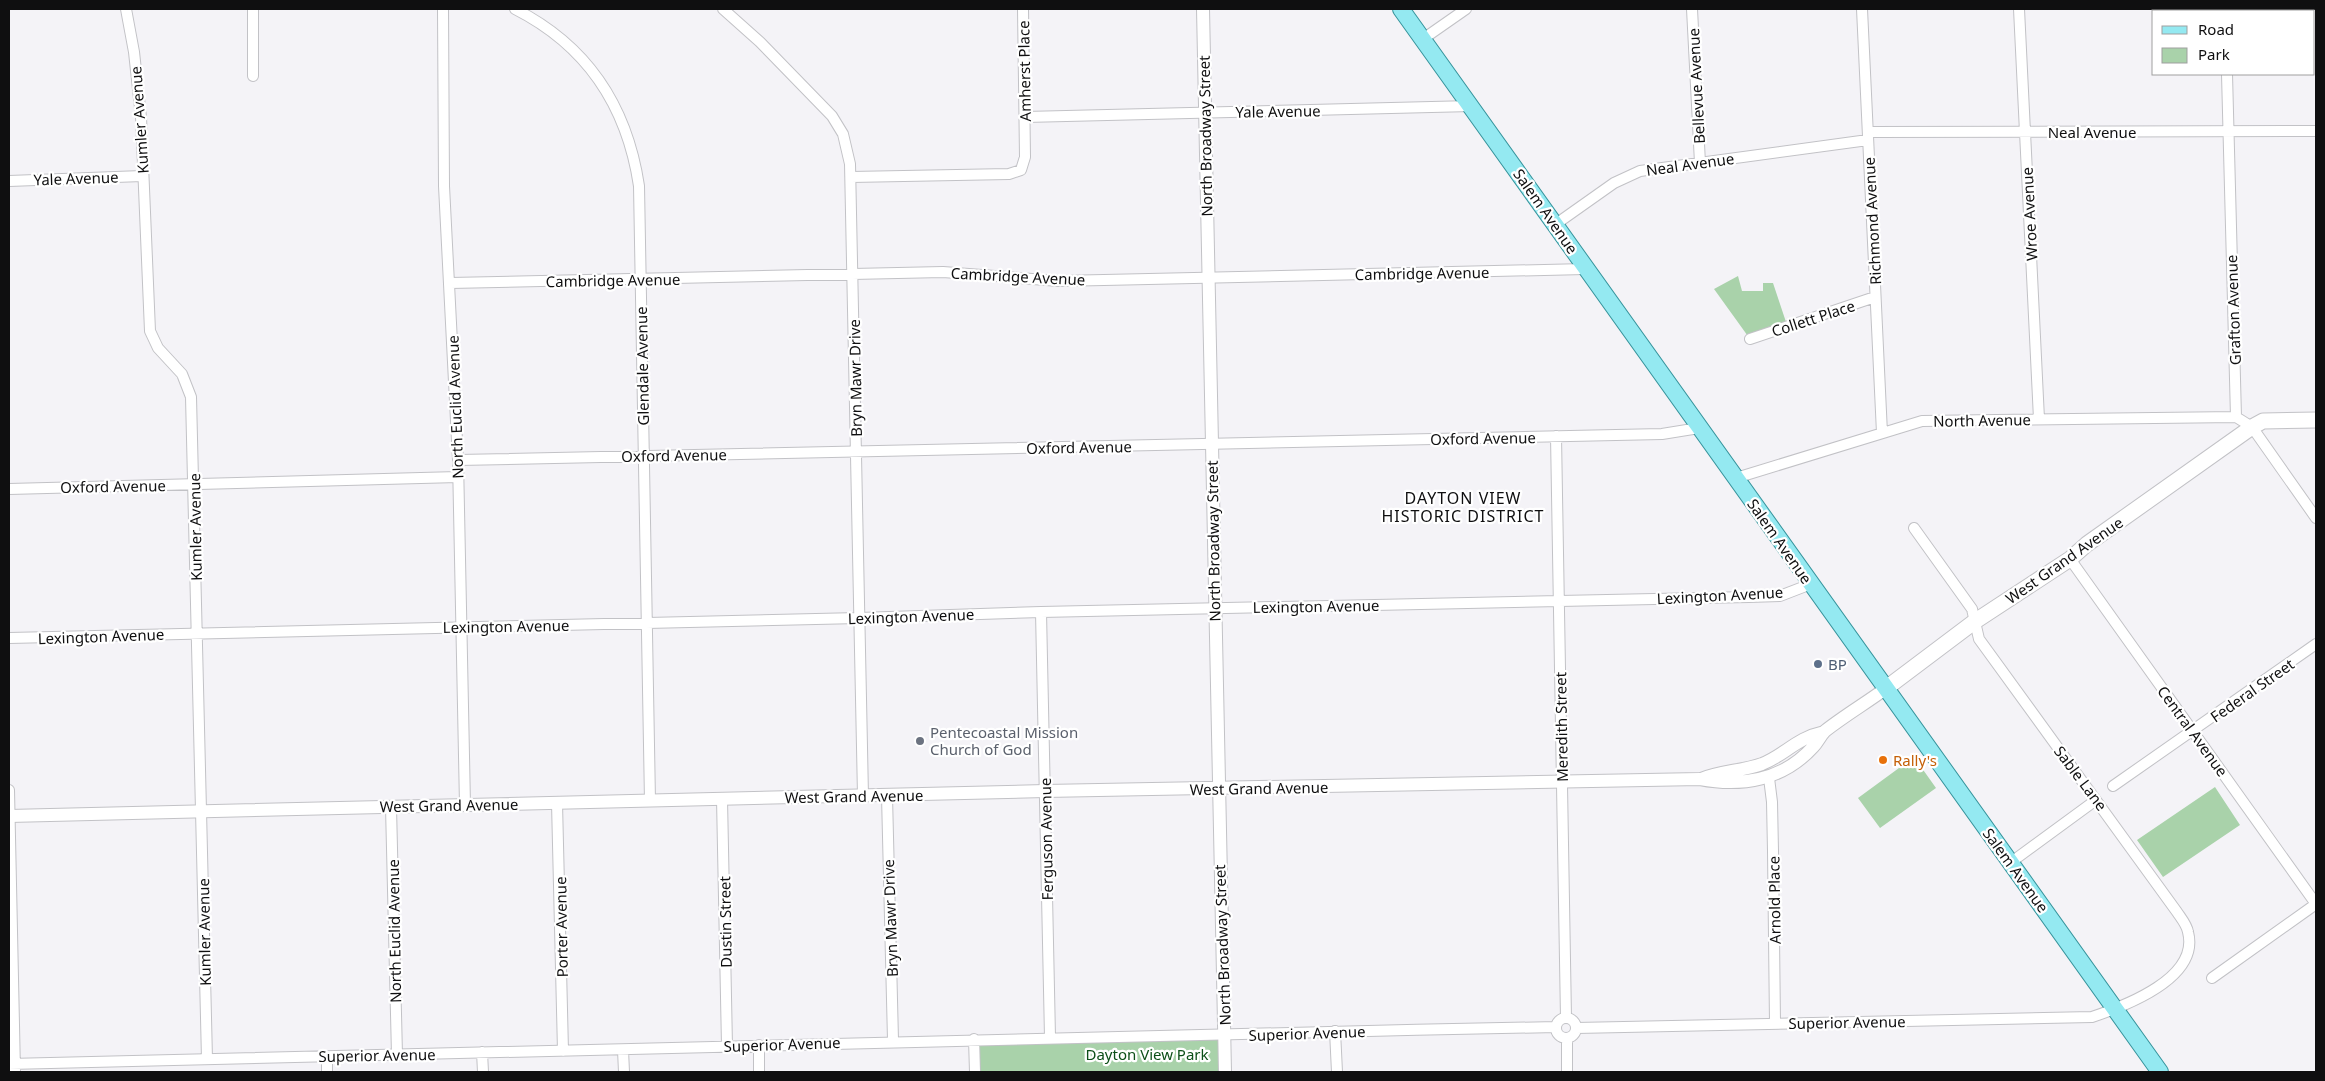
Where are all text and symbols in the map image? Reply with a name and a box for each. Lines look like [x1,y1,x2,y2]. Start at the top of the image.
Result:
legend [2152,10,2315,75]
text: Road [2198,19,2234,39]
street label: Amherst Place [1013,20,1035,122]
street label: Bellevue Avenue [1683,28,1709,144]
text: Park [2198,44,2230,64]
street label: North Broadway Street [1194,55,1216,217]
street label: Kumler Avenue [125,66,153,174]
street label: Yale Avenue [1235,100,1321,122]
street label: Neal Avenue [2048,122,2136,142]
street label: Neal Avenue [1645,148,1735,180]
street label: Richmond Avenue [1859,157,1885,285]
street label: Salem Avenue [1509,164,1583,258]
street label: Yale Avenue [33,167,119,189]
street label: Wroe Avenue [2017,167,2041,261]
street label: Grafton Avenue [2221,254,2245,366]
street label: Cambridge Avenue [950,262,1086,290]
street label: Cambridge Avenue [1354,262,1490,284]
street label: Cambridge Avenue [545,269,681,291]
street label: Collett Place [1769,295,1857,341]
street label: Glendale Avenue [631,306,653,426]
street label: Bryn Mawr Drive [844,319,866,437]
street label: North Euclid Avenue [443,335,467,479]
street label: North Avenue [1933,409,2031,431]
street label: Oxford Avenue [1430,427,1536,449]
street label: Oxford Avenue [1026,436,1132,458]
street label: Oxford Avenue [621,444,727,466]
street label: North Broadway Street [1202,460,1224,622]
street label: Kumler Avenue [184,473,206,581]
street label: Oxford Avenue [60,475,166,497]
district label: DAYTON VIEW HISTORIC DISTRICT [1382,487,1544,527]
street label: Salem Avenue [1743,494,1817,588]
street label: West Grand Avenue [2001,512,2127,608]
street label: Lexington Avenue [1656,582,1784,608]
street label: Lexington Avenue [1253,595,1379,617]
street label: Lexington Avenue [847,604,975,628]
street label: Lexington Avenue [443,615,569,637]
street label: Lexington Avenue [37,624,165,648]
street label: Federal Street [2206,653,2298,726]
place label: BP [1828,654,1847,674]
marker: BP [1812,658,1824,670]
street label: Meredith Street [1550,671,1572,782]
street label: Central Avenue [2153,682,2233,780]
place label: Pentecoastal Mission Church of God [930,722,1078,759]
marker: Pentecoastal Mission Church of God [914,735,926,747]
street label: Sable Lane [2050,742,2112,814]
place label: Rally's [1893,750,1937,770]
marker: Rally's [1877,754,1889,766]
street label: Ferguson Avenue [1035,777,1057,901]
street label: West Grand Avenue [1189,777,1329,799]
street label: West Grand Avenue [784,785,924,807]
street label: West Grand Avenue [379,794,519,816]
street label: Salem Avenue [1979,824,2053,916]
street label: Arnold Place [1763,856,1785,944]
street label: North Euclid Avenue [383,859,405,1003]
street label: Bryn Mawr Drive [878,859,902,977]
street label: North Broadway Street [1209,863,1235,1026]
street label: Dustin Street [714,875,736,968]
street label: Porter Avenue [550,876,572,978]
street label: Kumler Avenue [193,878,215,986]
street label: Superior Avenue [1788,1011,1906,1033]
street label: Superior Avenue [1248,1021,1366,1045]
street label: Superior Avenue [723,1032,841,1056]
street label: Superior Avenue [318,1044,436,1066]
park label: Dayton View Park [1085,1044,1209,1064]

